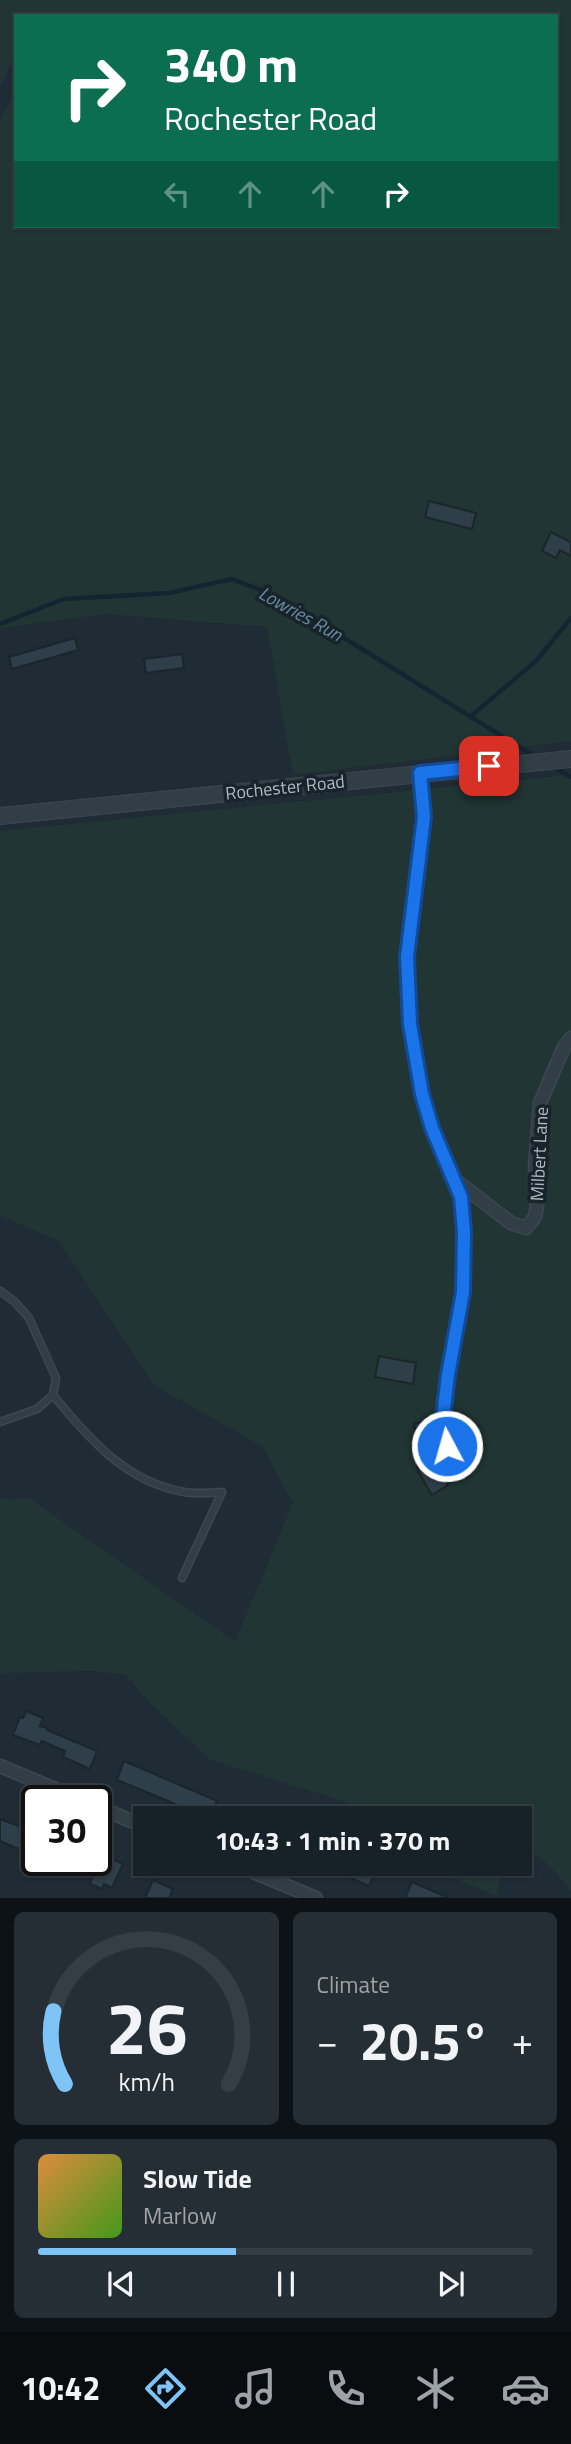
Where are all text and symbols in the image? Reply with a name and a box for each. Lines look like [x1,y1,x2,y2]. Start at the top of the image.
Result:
text: 340 m [164,26,298,101]
icon: right [49,42,140,133]
text: Rochester Road [164,94,377,142]
icon: left [158,175,196,213]
icon: ahead [231,175,269,213]
icon: ahead [304,175,342,213]
icon: right [377,175,415,213]
water label: Lowries Run [254,578,349,648]
pin [459,736,519,796]
icon: arrive [470,747,508,785]
street label: Rochester Road [224,767,346,807]
street label: Milbert Lane [523,1106,555,1202]
position arrow [410,1409,484,1483]
speed limit sign: 30 [21,1785,112,1876]
text: 10:43 · 1 min · 370 m [215,1821,450,1860]
text: Climate [317,1967,390,2002]
text: 26 [105,1973,187,2083]
text: 20.5° [360,2001,490,2080]
text: − [317,2012,338,2070]
text: + [512,2012,533,2070]
text: km/h [118,2063,175,2101]
text: Slow Tide [143,2159,252,2198]
text: Marlow [143,2198,217,2233]
icon: previous [102,2265,140,2303]
icon: pause [267,2265,305,2303]
icon: next [432,2265,470,2303]
text: 10:42 [21,2364,100,2412]
icon: directions [141,2364,190,2413]
icon: music [231,2364,280,2413]
icon: phone [321,2364,370,2413]
icon: climate [411,2364,460,2413]
icon: car [501,2364,550,2413]

